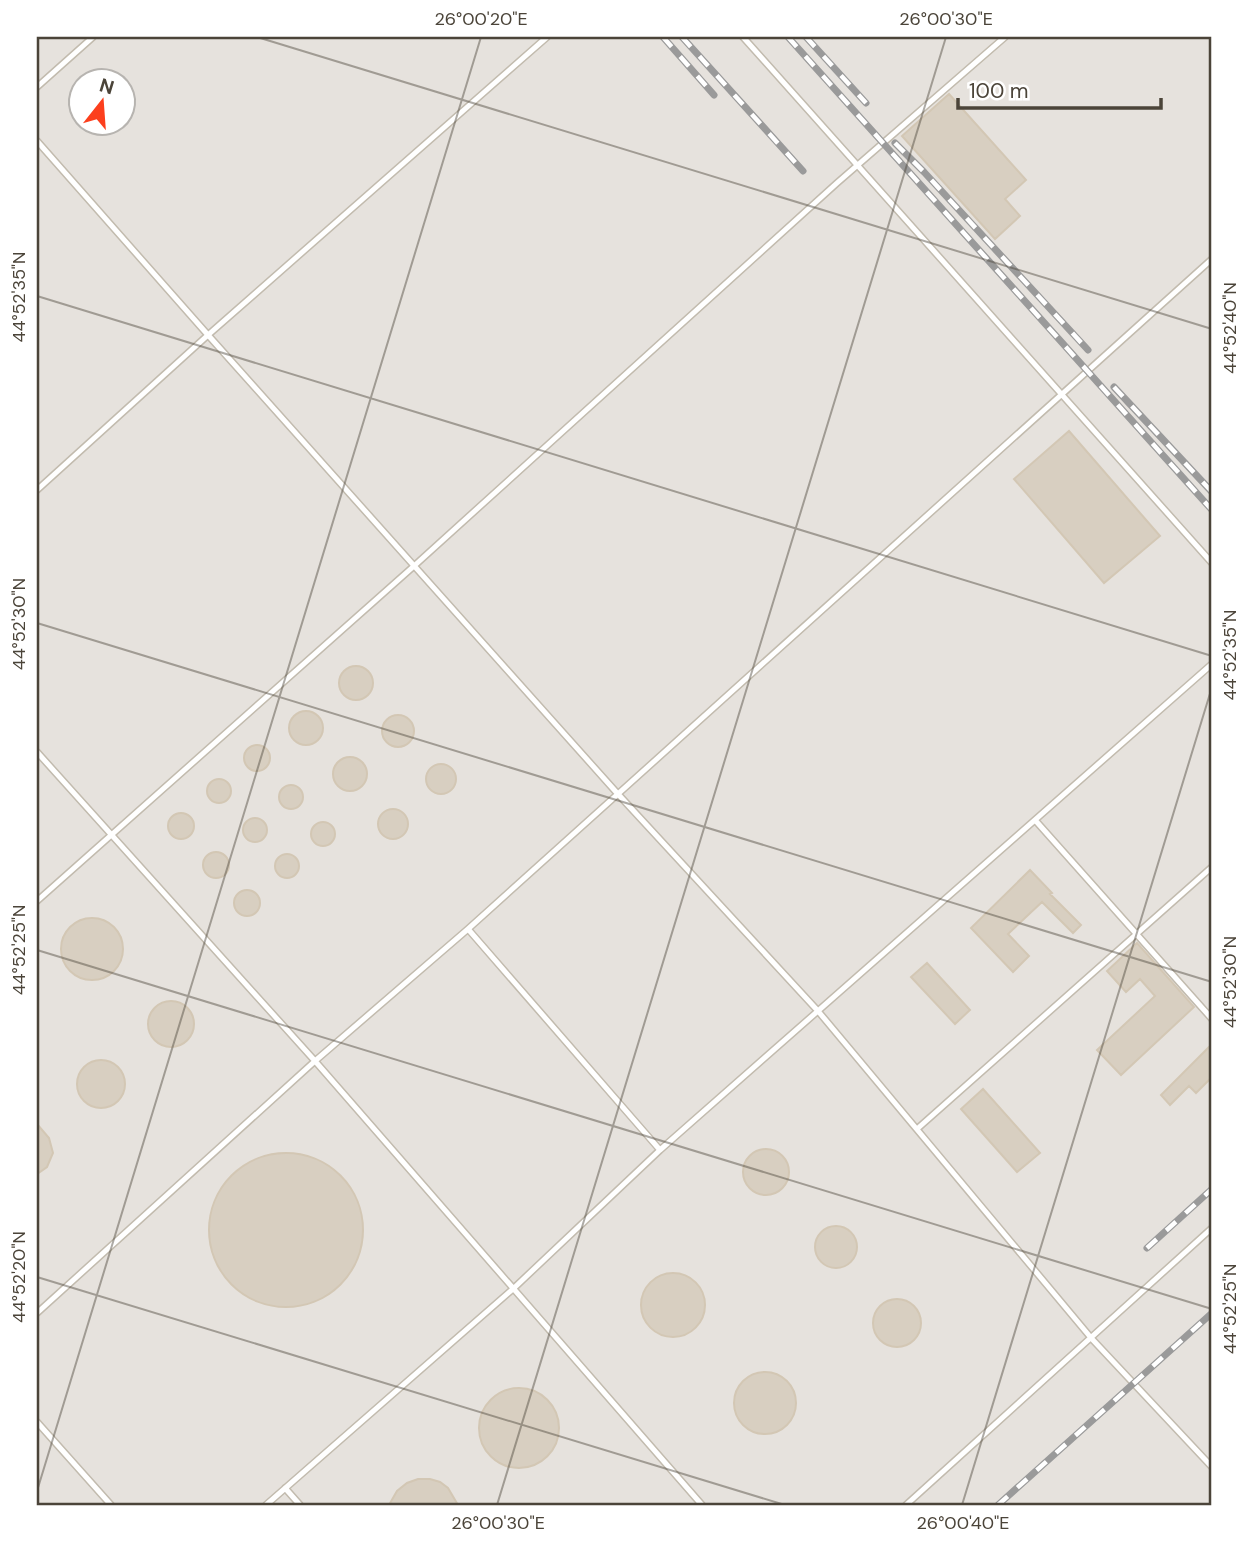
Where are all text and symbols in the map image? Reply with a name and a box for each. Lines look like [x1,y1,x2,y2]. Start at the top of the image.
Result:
text: 26°00'20"E [434,7,528,31]
text: 26°00'30"E [899,7,993,31]
north arrow [66,66,136,136]
scale bar [958,66,1162,110]
text: N [97,72,117,100]
text: 100 m [969,77,1029,105]
text: 44°52'35"N [7,252,31,342]
text: 44°52'40"N [1218,282,1242,374]
text: 44°52'30"N [7,578,31,670]
text: 44°52'35"N [1218,610,1242,700]
text: 44°52'25"N [7,905,31,995]
text: 44°52'30"N [1218,936,1242,1028]
text: 44°52'20"N [7,1231,31,1323]
text: 44°52'25"N [1218,1264,1242,1354]
text: 26°00'30"E [451,1511,545,1535]
text: 26°00'40"E [916,1511,1010,1535]

